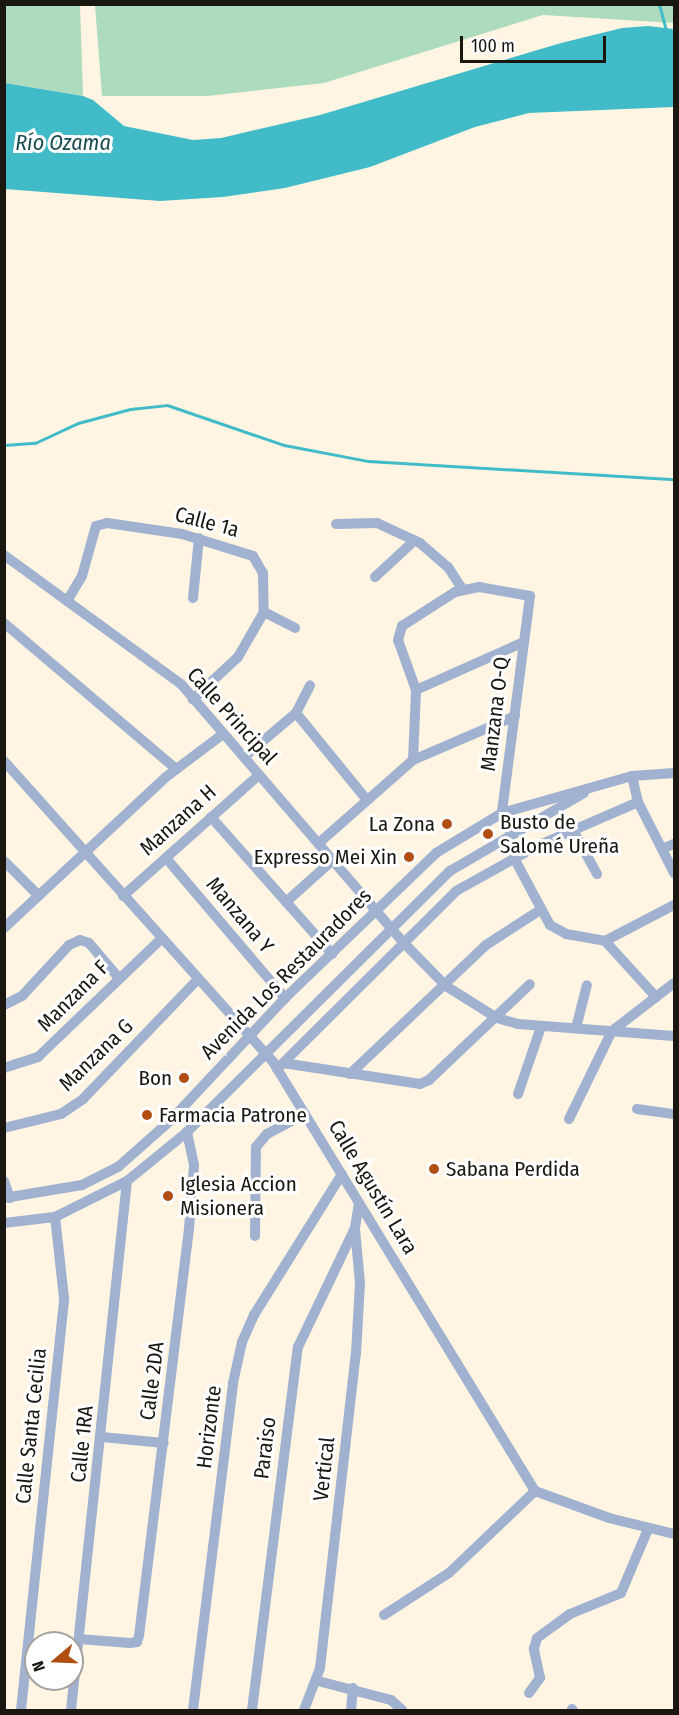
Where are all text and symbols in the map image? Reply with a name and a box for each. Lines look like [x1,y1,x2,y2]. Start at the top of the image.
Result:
scale bar [463,24,608,62]
text: 100 m [471,35,515,57]
water label: Río Ozama [15,130,111,156]
street label: Calle 1a [172,501,242,543]
street label: Manzana O-Q [475,655,515,773]
street label: Calle Principal [182,662,282,770]
street label: Manzana H [135,779,221,861]
place label: Busto de Salomé Ureña [500,809,619,859]
place label: La Zona [369,811,435,837]
marker: La Zona [440,817,454,831]
marker: Busto de Salomé Ureña [481,827,495,841]
place label: Expresso Mei Xin [254,844,397,870]
marker: Expresso Mei Xin [402,850,416,864]
street label: Manzana Y [201,872,279,958]
street label: Avenida Los Restauradores [195,883,377,1065]
street label: Manzana F [32,955,114,1037]
street label: Manzana G [54,1014,138,1096]
place label: Bon [138,1065,172,1091]
marker: Bon [177,1071,191,1085]
place label: Farmacia Patrone [159,1102,307,1128]
marker: Farmacia Patrone [140,1108,154,1122]
street label: Calle Agustín Lara [323,1115,423,1259]
place label: Sabana Perdida [446,1156,580,1182]
marker: Sabana Perdida [427,1162,441,1176]
place label: Iglesia Accion Misionera [180,1171,297,1221]
marker: Iglesia Accion Misionera [161,1189,175,1203]
street label: Calle 2DA [135,1340,169,1422]
street label: Calle Santa Cecilia [10,1347,52,1505]
street label: Horizonte [191,1384,227,1470]
street label: Calle 1RA [65,1404,99,1484]
street label: Paraiso [249,1415,281,1481]
street label: Vertical [308,1436,340,1502]
north arrow [24,1631,84,1691]
text: N [28,1659,49,1674]

